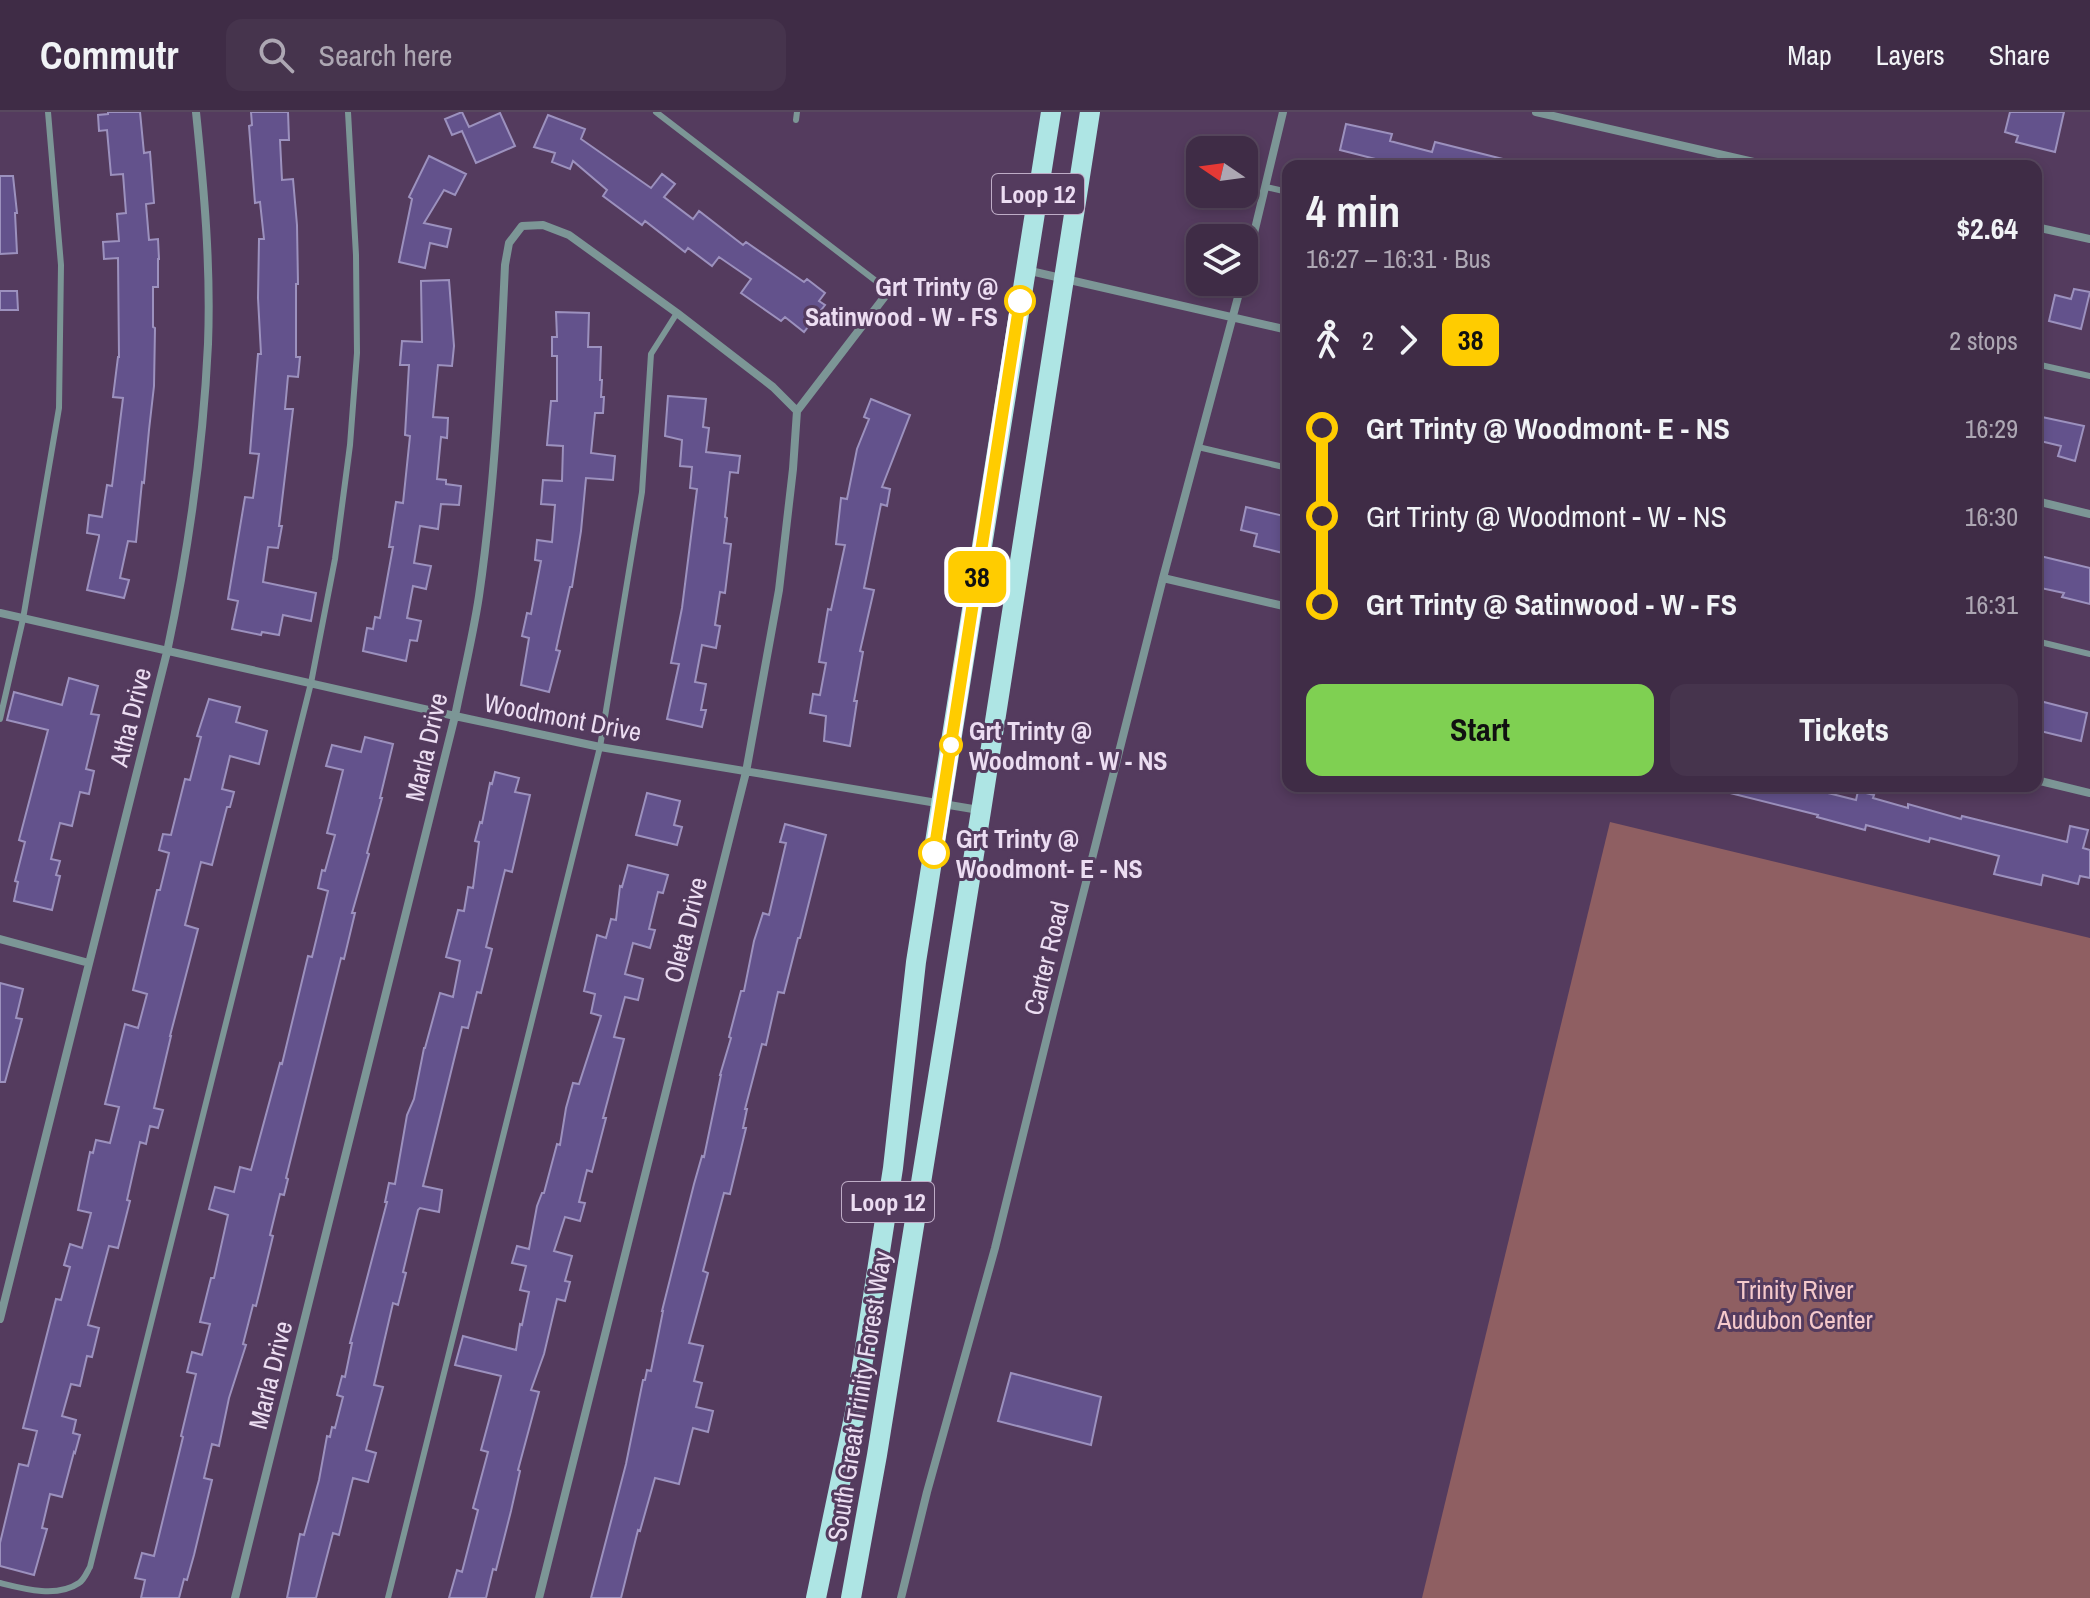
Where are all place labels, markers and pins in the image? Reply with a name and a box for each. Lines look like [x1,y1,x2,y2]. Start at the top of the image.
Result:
place label: Grt Trinty @ Satinwood - W - FS [805,269,998,334]
marker: Grt Trinty @ Satinwood - W - FS [1005,286,1035,316]
place label: Grt Trinty @ Woodmont - W - NS [969,713,1168,778]
marker: Grt Trinty @ Woodmont - W - NS [940,734,962,756]
place label: Grt Trinty @ Woodmont- E - NS [956,821,1143,886]
marker: Grt Trinty @ Woodmont- E - NS [919,838,949,868]

